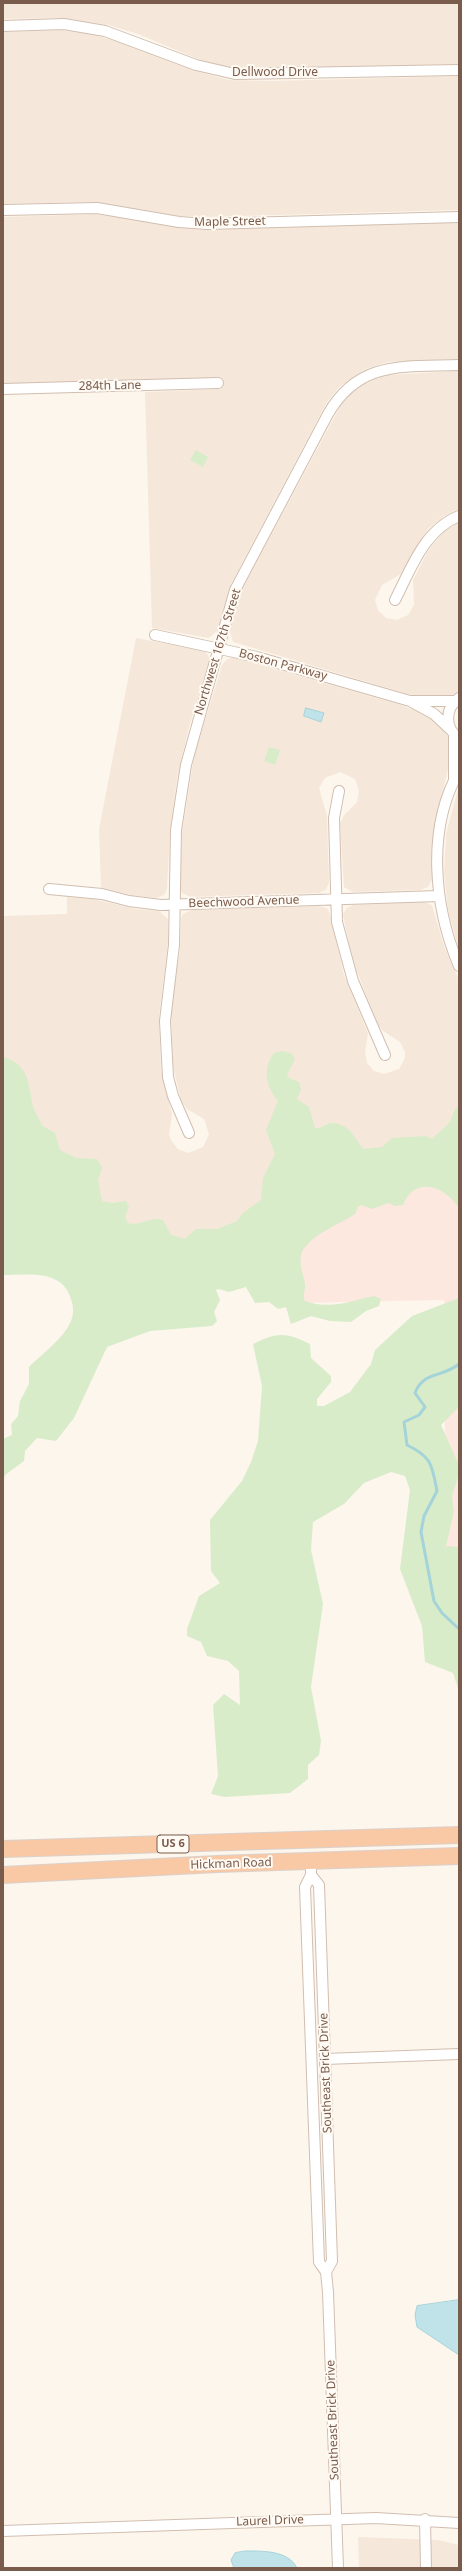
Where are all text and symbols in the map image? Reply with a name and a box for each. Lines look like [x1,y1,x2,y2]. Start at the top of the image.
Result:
street label: Dellwood Drive [232,66,318,80]
street label: Maple Street [194,214,266,230]
street label: 284th Lane [79,378,141,394]
street label: Northwest 167th Street [192,587,244,717]
street label: Boston Parkway [237,646,329,684]
street label: Beechwood Avenue [188,893,300,911]
road number: US 6 [157,1835,189,1853]
street label: Hickman Road [190,1855,272,1873]
street label: Southeast Brick Drive [317,2013,335,2133]
street label: Southeast Brick Drive [324,2360,342,2480]
street label: Laurel Drive [236,2513,304,2529]

